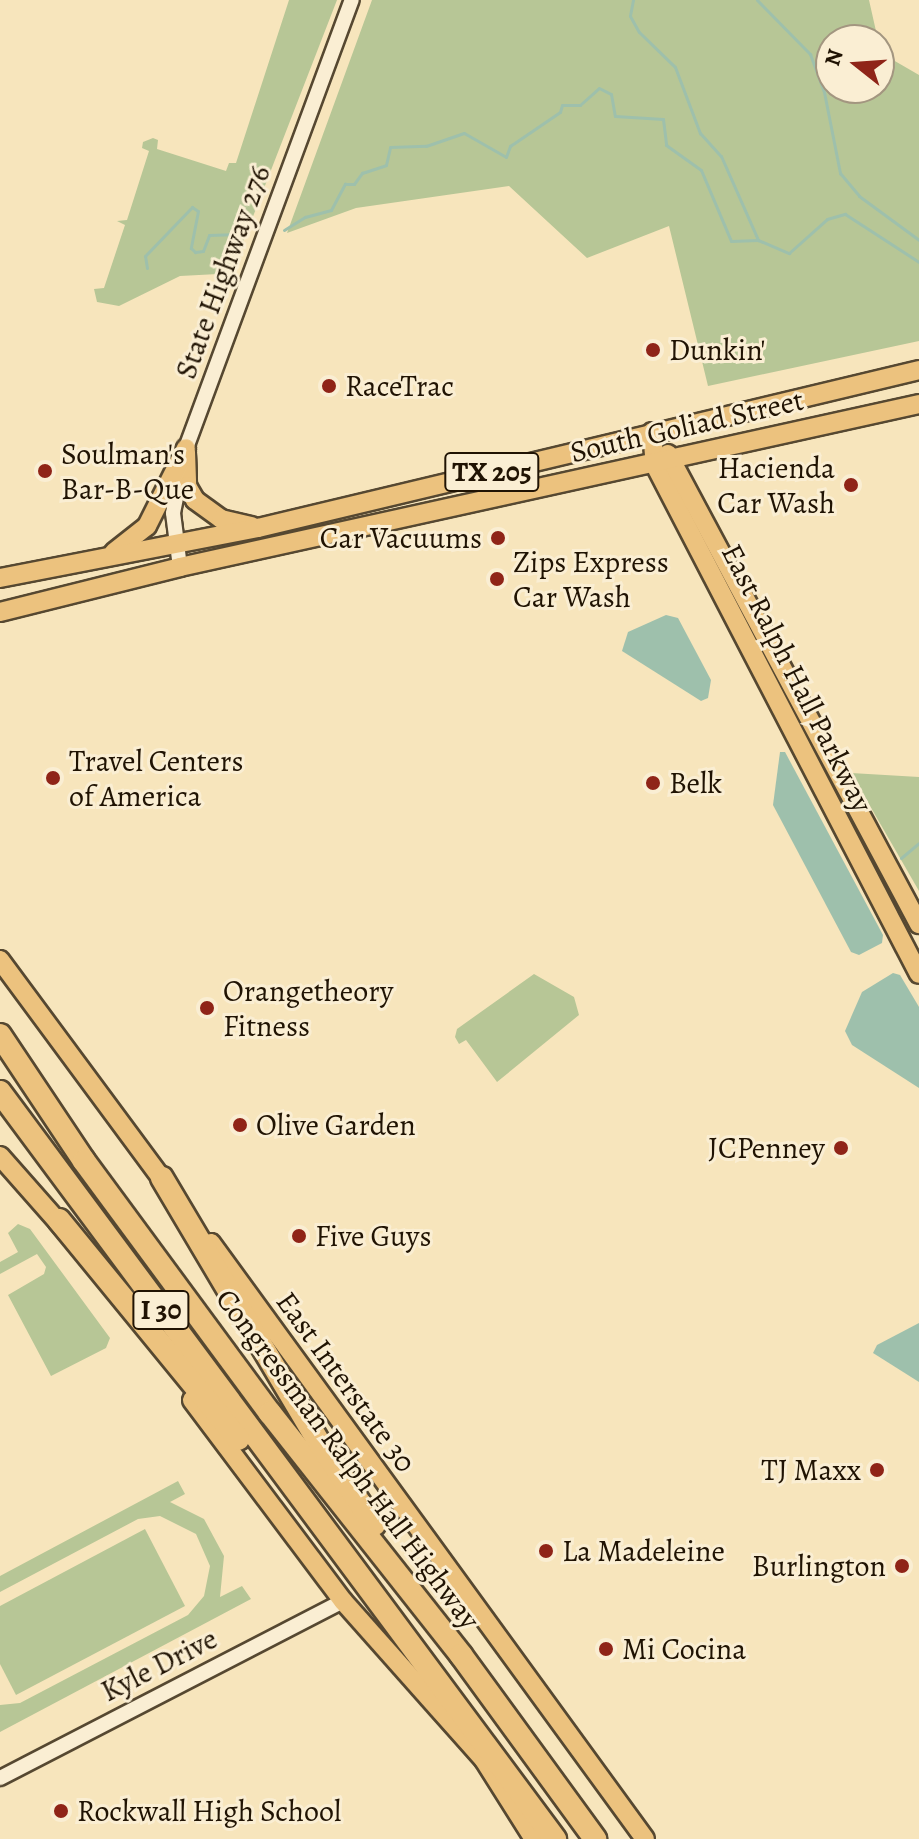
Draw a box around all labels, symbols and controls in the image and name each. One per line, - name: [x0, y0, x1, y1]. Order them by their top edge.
- north arrow: [815, 24, 895, 104]
- text: N: [817, 46, 851, 70]
- street label: State Highway 276: [168, 160, 278, 384]
- place label: Dunkin': [669, 332, 765, 368]
- marker: Dunkin': [644, 341, 662, 359]
- place label: RaceTrac: [345, 368, 454, 404]
- marker: RaceTrac: [320, 377, 338, 395]
- street label: South Goliad Street: [567, 382, 807, 470]
- place label: Soulman's Bar-B-Que: [61, 436, 194, 506]
- road number: TX 205: [444, 448, 540, 496]
- place label: Hacienda Car Wash: [717, 450, 835, 520]
- marker: Soulman's Bar-B-Que: [36, 462, 54, 480]
- marker: Hacienda Car Wash: [842, 476, 860, 494]
- place label: Car Vacuums: [320, 520, 482, 556]
- marker: Car Vacuums: [489, 529, 507, 547]
- street label: East Ralph Hall Parkway: [714, 538, 880, 818]
- place label: Zips Express Car Wash: [513, 544, 669, 614]
- marker: Zips Express Car Wash: [488, 570, 506, 588]
- place label: Travel Centers of America: [69, 743, 244, 814]
- place label: Belk: [669, 765, 722, 801]
- marker: Travel Centers of America: [44, 769, 62, 787]
- marker: Belk: [644, 774, 662, 792]
- place label: Orangetheory Fitness: [223, 973, 393, 1044]
- marker: Orangetheory Fitness: [198, 999, 216, 1017]
- place label: Olive Garden: [256, 1107, 416, 1143]
- marker: Olive Garden: [231, 1116, 249, 1134]
- place label: JCPenney: [708, 1130, 825, 1166]
- marker: JCPenney: [832, 1139, 850, 1157]
- place label: Five Guys: [315, 1218, 432, 1254]
- marker: Five Guys: [290, 1227, 308, 1245]
- street label: Congressman Ralph Hall Highway: [208, 1282, 488, 1636]
- street label: East Interstate 30: [268, 1285, 424, 1479]
- road number: I 30: [131, 1286, 191, 1334]
- place label: TJ Maxx: [761, 1452, 861, 1488]
- marker: TJ Maxx: [868, 1461, 886, 1479]
- place label: La Madeleine: [562, 1533, 725, 1569]
- marker: La Madeleine: [537, 1542, 555, 1560]
- place label: Burlington: [752, 1548, 886, 1584]
- marker: Burlington: [893, 1557, 911, 1575]
- street label: Kyle Drive: [95, 1621, 223, 1709]
- place label: Mi Cocina: [622, 1631, 746, 1667]
- marker: Mi Cocina: [597, 1640, 615, 1658]
- place label: Rockwall High School: [77, 1793, 341, 1829]
- marker: Rockwall High School: [52, 1802, 70, 1820]

